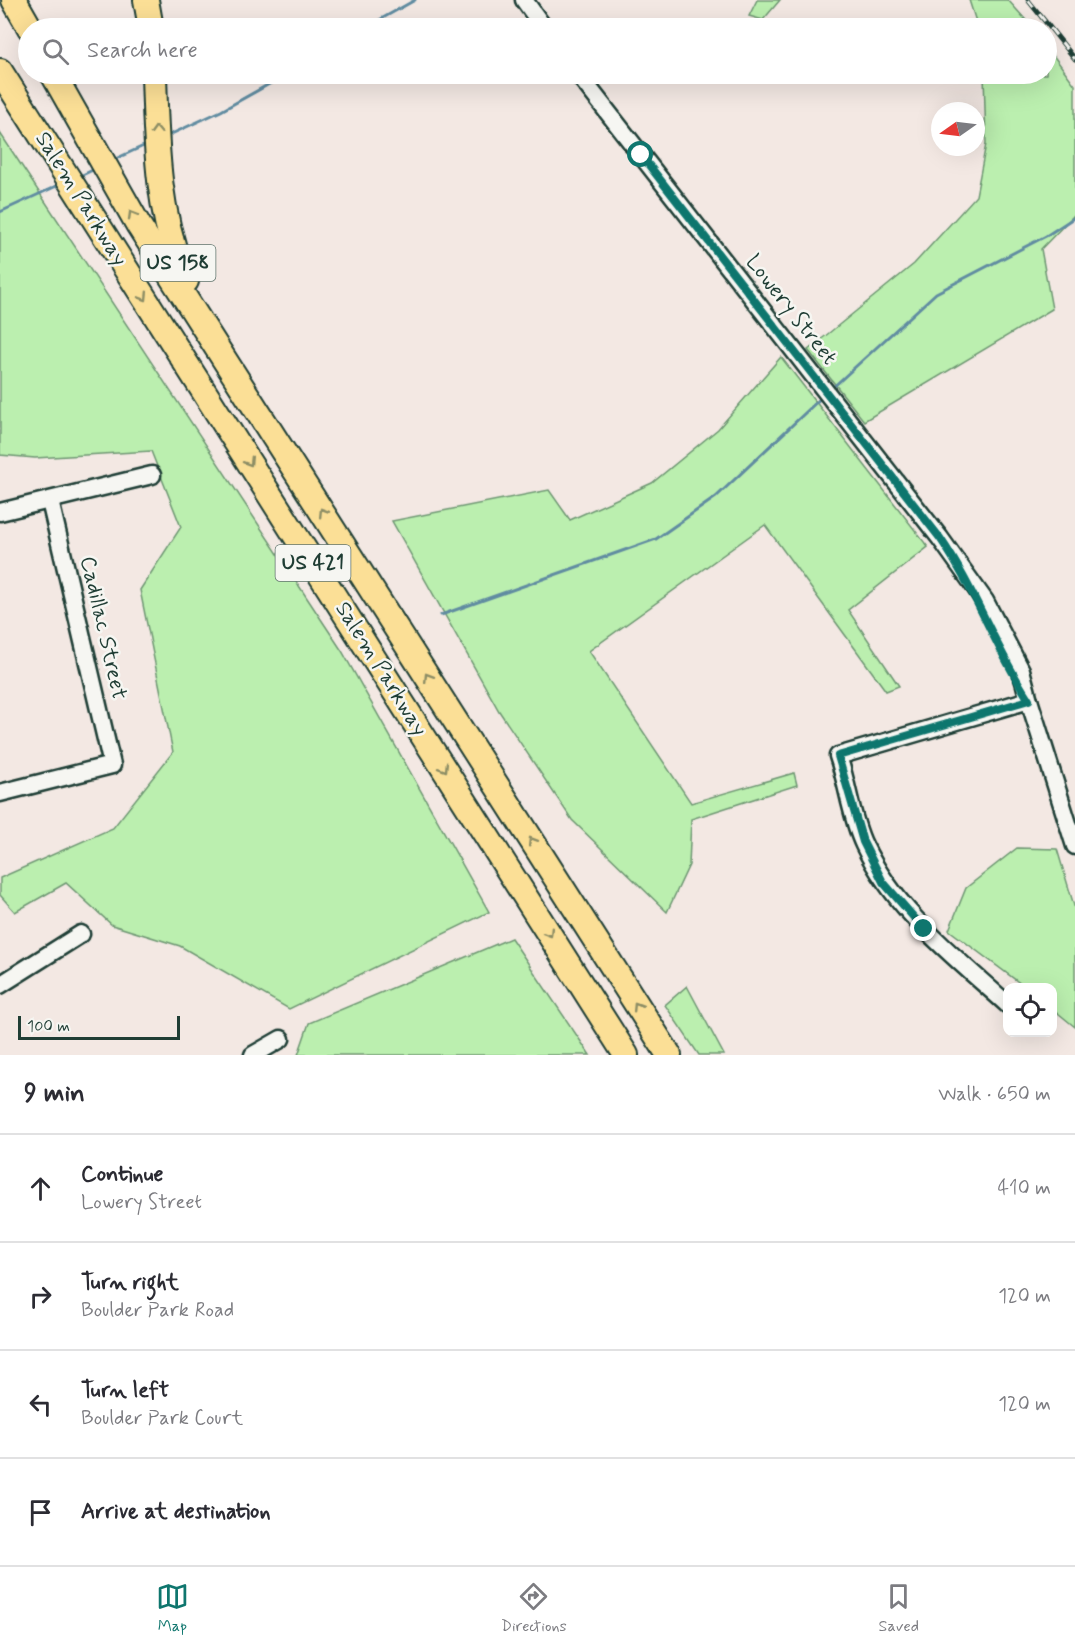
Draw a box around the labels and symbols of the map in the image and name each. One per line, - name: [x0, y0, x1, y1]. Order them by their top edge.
- north arrow: [931, 102, 985, 156]
- one-way arrow: [149, 126, 162, 135]
- street label: Salem Parkway: [28, 127, 134, 271]
- route start: [627, 141, 653, 167]
- one-way arrow: [128, 211, 140, 221]
- road number: US 158: [140, 245, 216, 281]
- street label: Lowery Street: [739, 249, 843, 371]
- one-way arrow: [137, 291, 148, 302]
- one-way arrow: [242, 455, 253, 466]
- one-way arrow: [319, 508, 330, 519]
- road number: US 421: [276, 545, 350, 581]
- street label: Cadillac Street: [73, 554, 133, 702]
- street label: Salem Parkway: [328, 597, 434, 741]
- one-way arrow: [423, 673, 435, 683]
- one-way arrow: [436, 762, 448, 772]
- one-way arrow: [528, 837, 540, 847]
- route end: [910, 915, 936, 941]
- one-way arrow: [541, 927, 553, 937]
- one-way arrow: [633, 1002, 644, 1013]
- scale bar: [18, 1013, 180, 1040]

